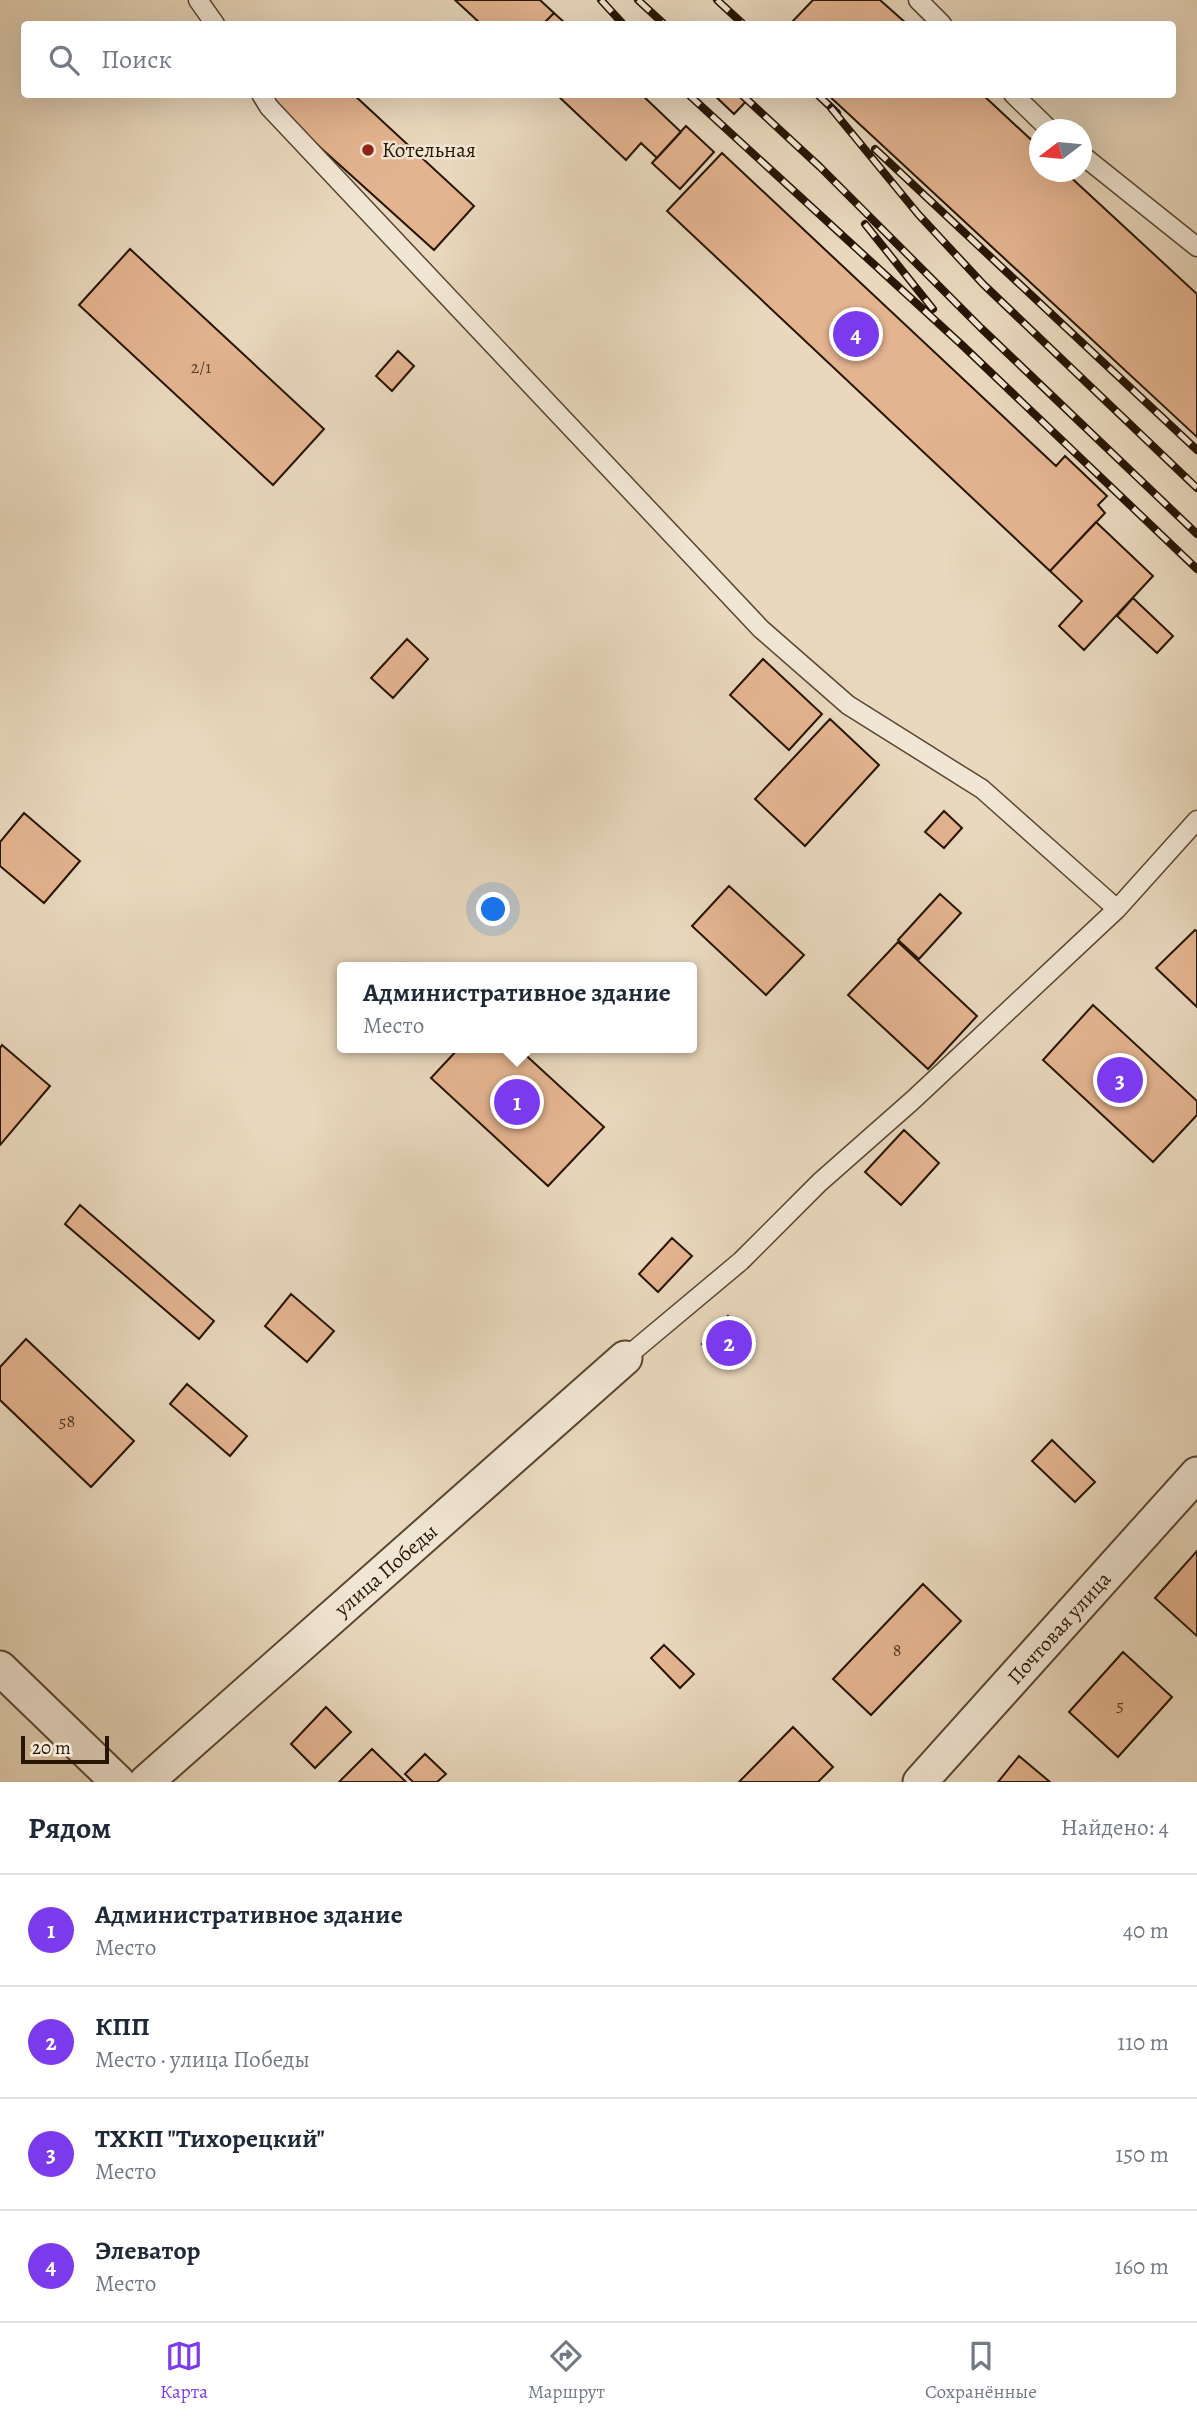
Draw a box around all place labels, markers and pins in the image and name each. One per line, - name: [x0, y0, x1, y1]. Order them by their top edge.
- place label: Котельная: [382, 136, 476, 164]
- marker: Котельная: [360, 142, 376, 158]
- pin: 4: [833, 308, 879, 360]
- pin: 3: [1097, 1054, 1143, 1106]
- pin: 1: [494, 1076, 540, 1128]
- pin: 2: [706, 1317, 752, 1369]

